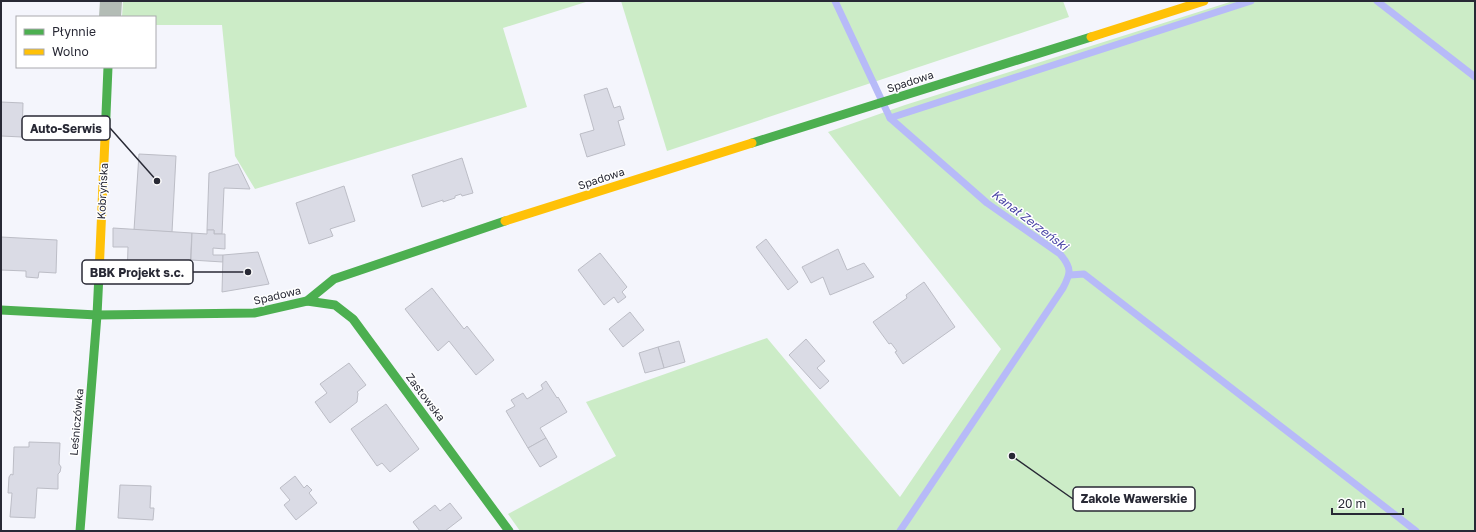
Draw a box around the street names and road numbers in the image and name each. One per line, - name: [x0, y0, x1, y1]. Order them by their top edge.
- street label: Spadowa: [885, 67, 935, 95]
- street label: Kobryńska: [94, 162, 110, 220]
- street label: Spadowa: [576, 164, 626, 192]
- street label: Spadowa: [252, 283, 302, 307]
- street label: Zastowska: [404, 370, 448, 424]
- street label: Leśniczówka: [67, 388, 85, 456]

